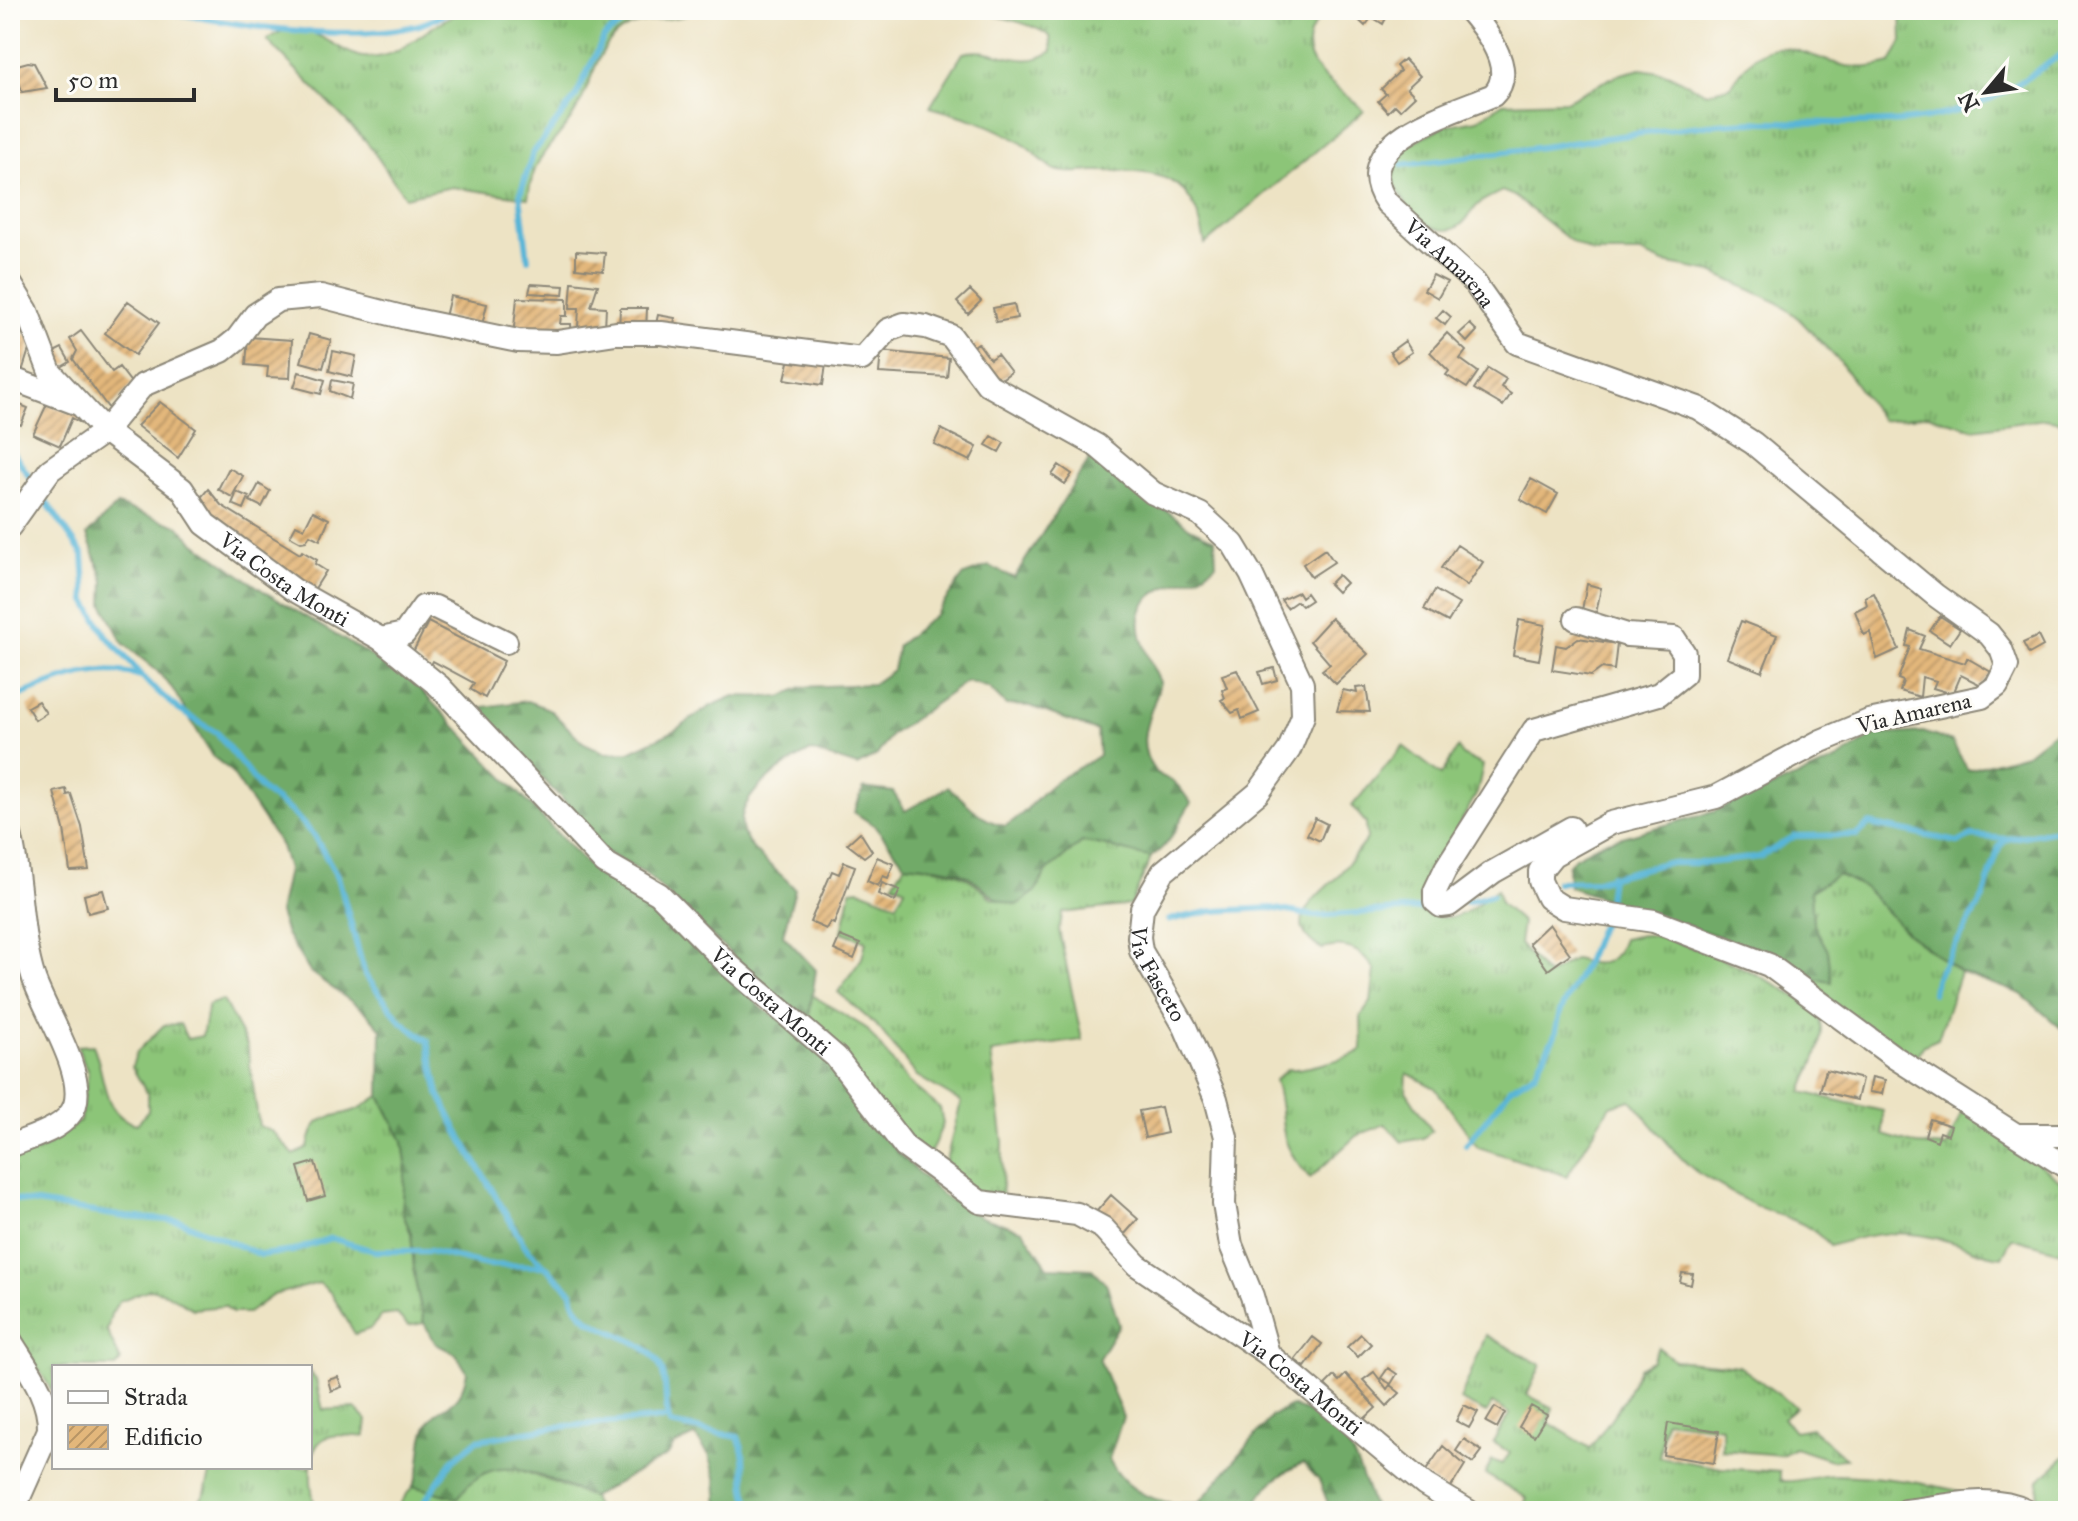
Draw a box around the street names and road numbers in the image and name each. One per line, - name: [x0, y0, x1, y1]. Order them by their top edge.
- street label: Via Amarena: [1399, 212, 1502, 313]
- street label: Via Costa Monti: [214, 525, 354, 632]
- street label: Via Amarena: [1853, 687, 1974, 739]
- street label: Via Fasceto: [1125, 924, 1192, 1026]
- street label: Via Costa Monti: [704, 940, 837, 1060]
- street label: Via Costa Monti: [1233, 1324, 1368, 1441]

